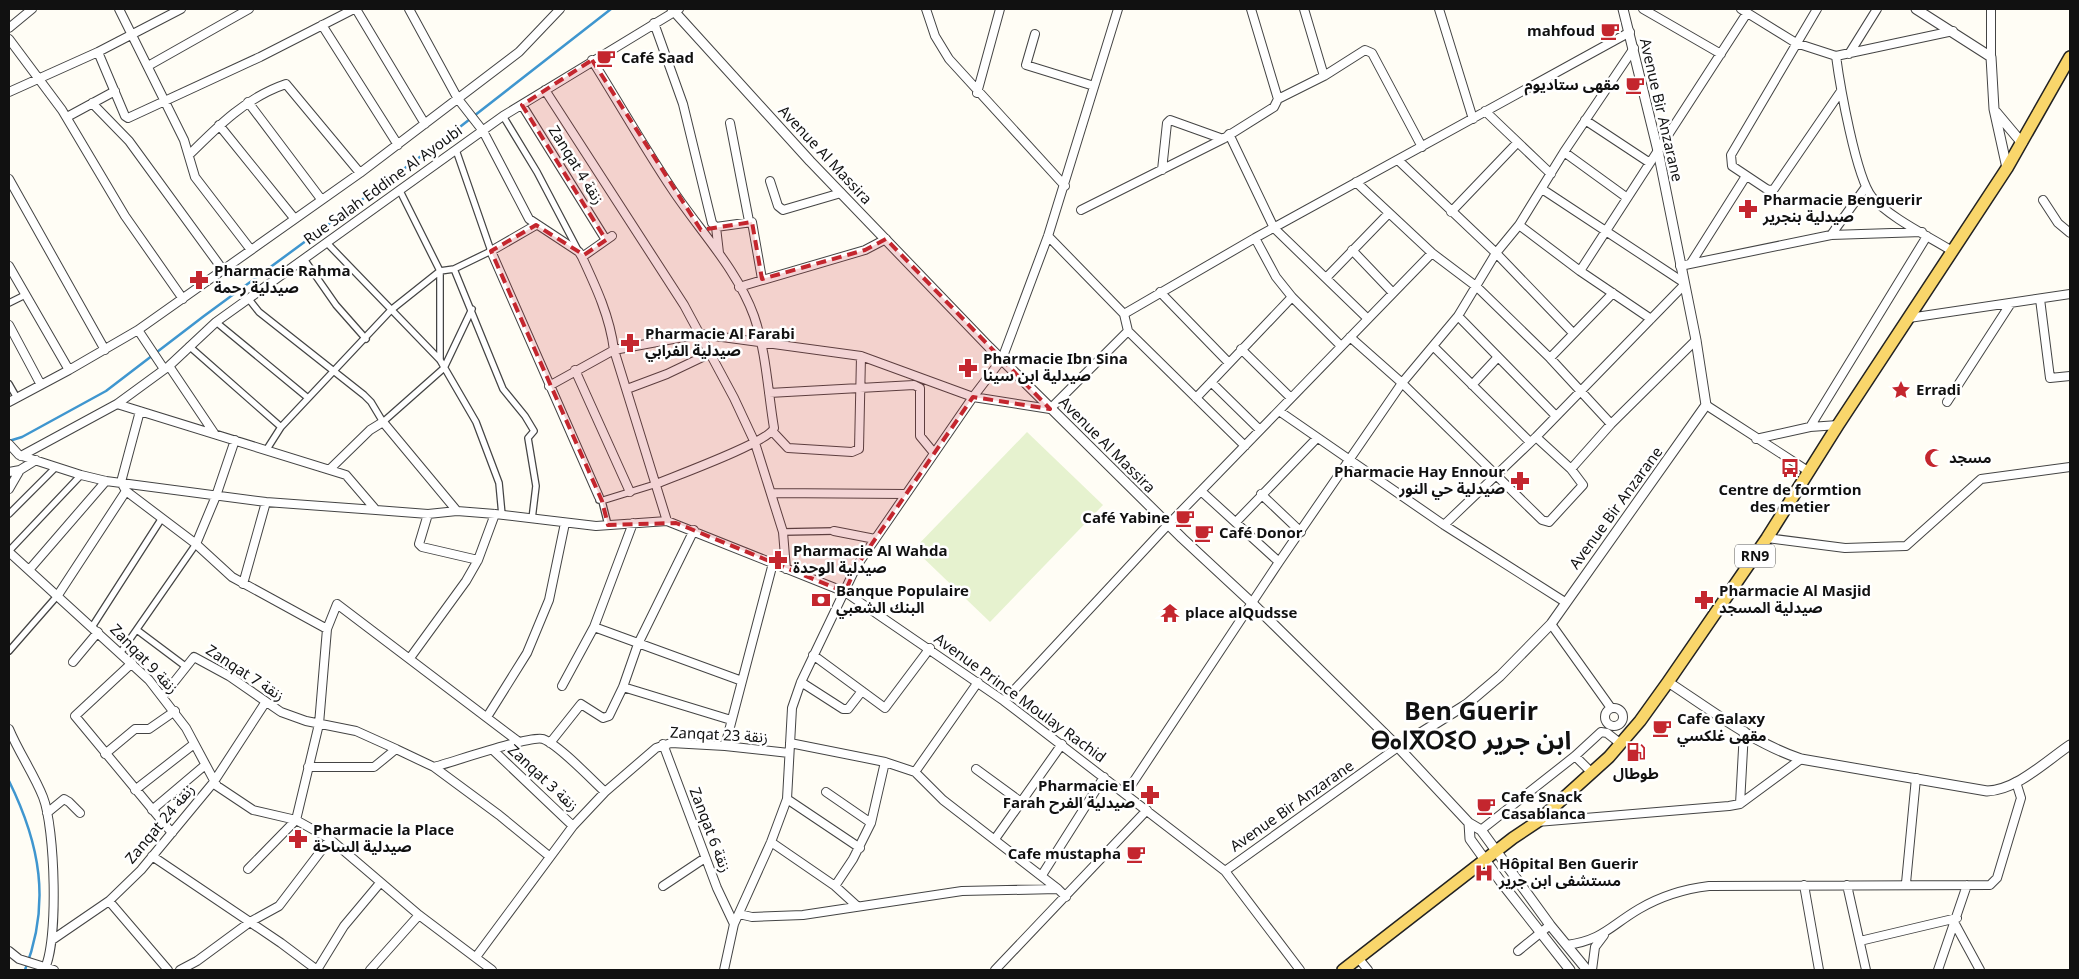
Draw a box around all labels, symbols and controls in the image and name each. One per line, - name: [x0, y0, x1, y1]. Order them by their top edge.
- place label: mahfoud: [1527, 15, 1595, 47]
- cafe icon: mahfoud: [1599, 20, 1621, 42]
- street label: Avenue Bir Anzarane: [1629, 35, 1693, 185]
- place label: Café Saad: [621, 42, 694, 74]
- cafe icon: Café Saad: [595, 47, 617, 69]
- place label: مقهى ستاديوم: [1524, 69, 1620, 101]
- cafe icon: مقهى ستاديوم: [1624, 74, 1646, 96]
- street label: Avenue Al Massira: [769, 97, 881, 213]
- street label: Rue Salah Eddine Al Ayoubi: [296, 116, 470, 254]
- street label: Zanqat 4 زنقة: [539, 119, 613, 211]
- place label: Pharmacie Benguerir صيدلية بنجرير: [1762, 184, 1922, 233]
- pharmacy icon: Pharmacie Benguerir صيدلية بنجرير: [1737, 198, 1759, 220]
- place label: Pharmacie Rahma صيدلية رحمة: [214, 255, 351, 304]
- pharmacy icon: Pharmacie Rahma صيدلية رحمة: [188, 269, 210, 291]
- place label: Pharmacie Al Farabi صيدلية الفرابي: [645, 318, 795, 367]
- pharmacy icon: Pharmacie Al Farabi صيدلية الفرابي: [619, 332, 641, 354]
- place label: Pharmacie Ibn Sina صيدلية ابن سينا: [983, 343, 1128, 392]
- pharmacy icon: Pharmacie Ibn Sina صيدلية ابن سينا: [957, 357, 979, 379]
- place label: Erradi: [1916, 374, 1961, 406]
- place icon: Erradi: [1890, 379, 1912, 401]
- street label: Avenue Al Massira: [1050, 388, 1164, 502]
- street label: Avenue Bir Anzarane: [1560, 439, 1672, 577]
- place label: مسجد: [1949, 442, 1991, 474]
- mosque icon: مسجد: [1923, 447, 1945, 469]
- place label: Pharmacie Hay Ennour صيدلية حي النور: [1334, 456, 1505, 505]
- bus stop icon: Centre de formtion des metier: [1779, 457, 1801, 479]
- pharmacy icon: Pharmacie Hay Ennour صيدلية حي النور: [1509, 470, 1531, 492]
- place label: Centre de formtion des metier: [1718, 474, 1862, 523]
- place label: Café Yabine: [1082, 502, 1170, 534]
- cafe icon: Café Yabine: [1174, 507, 1196, 529]
- place label: Café Donor: [1219, 517, 1303, 549]
- cafe icon: Café Donor: [1193, 522, 1215, 544]
- place label: Pharmacie Al Wahda صيدلية الوحدة: [793, 535, 948, 584]
- road number: RN9: [1735, 544, 1775, 568]
- pharmacy icon: Pharmacie Al Wahda صيدلية الوحدة: [767, 549, 789, 571]
- place label: Banque Populaire البنك الشعبي: [836, 575, 969, 624]
- place label: Pharmacie Al Masjid صيدلية المسجد: [1719, 575, 1871, 624]
- bank icon: Banque Populaire البنك الشعبي: [810, 589, 832, 611]
- pharmacy icon: Pharmacie Al Masjid صيدلية المسجد: [1693, 589, 1715, 611]
- place label: place alQudsse: [1185, 597, 1297, 629]
- temple icon: place alQudsse: [1159, 602, 1181, 624]
- street label: Zanqat 9 زنقة: [101, 616, 187, 702]
- street label: Avenue Prince Moulay Rachid: [927, 624, 1113, 772]
- street label: Zanqat 7 زنقة: [199, 635, 291, 711]
- district label: Ben Guerir ⴱⴰⵏⴳⵔⵉⵔ ابن جرير: [1371, 686, 1571, 767]
- place label: Cafe Galaxy مقهى غلكسي: [1677, 703, 1767, 752]
- street label: Zanqat 23 زنقة: [669, 716, 769, 754]
- cafe icon: Cafe Galaxy مقهى غلكسي: [1651, 717, 1673, 739]
- street label: Zanqat 3 زنقة: [499, 736, 587, 820]
- fuel station icon: طوطال: [1625, 741, 1647, 763]
- street label: Avenue Bir Anzarane: [1223, 751, 1361, 861]
- place label: طوطال: [1613, 758, 1659, 790]
- place label: Pharmacie El Farah صيدلية الفرح: [1003, 770, 1135, 819]
- street label: Zanqat 24 زنقة: [116, 776, 204, 872]
- place label: Cafe Snack Casablanca: [1501, 781, 1586, 830]
- street label: Zanqat 6 زنقة: [679, 782, 741, 878]
- pharmacy icon: Pharmacie El Farah صيدلية الفرح: [1139, 784, 1161, 806]
- cafe icon: Cafe Snack Casablanca: [1475, 795, 1497, 817]
- place label: Pharmacie la Place صيدلية الساحة: [313, 814, 454, 863]
- pharmacy icon: Pharmacie la Place صيدلية الساحة: [287, 828, 309, 850]
- place label: Cafe mustapha: [1008, 838, 1121, 870]
- cafe icon: Cafe mustapha: [1125, 843, 1147, 865]
- place label: Hôpital Ben Guerir مستشفى ابن جرير: [1498, 848, 1639, 897]
- hospital icon: Hôpital Ben Guerir مستشفى ابن جرير: [1473, 862, 1495, 884]

